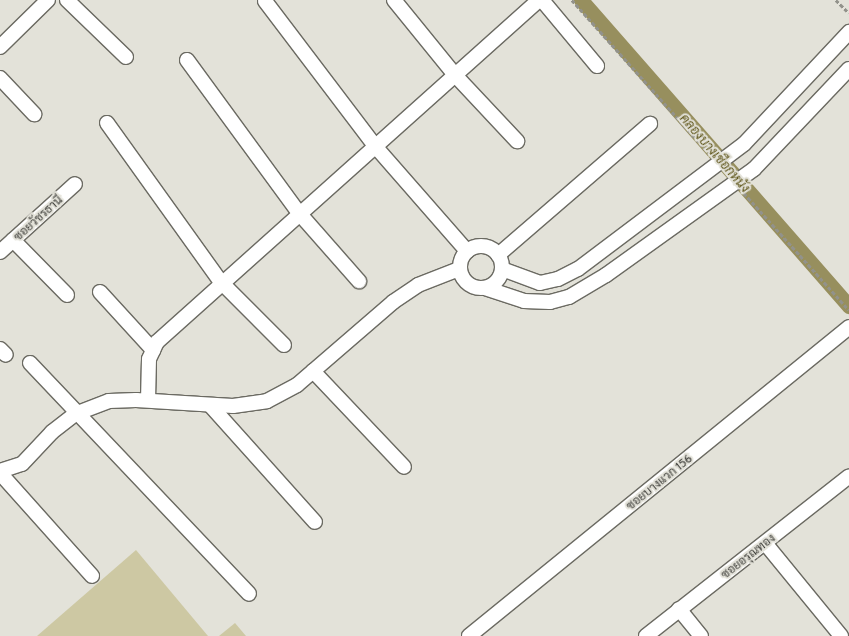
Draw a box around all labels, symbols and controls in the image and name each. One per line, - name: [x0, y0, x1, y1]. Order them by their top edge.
- water label: คลองบางเชือกหนัง: [677, 111, 753, 195]
- street label: ซอยวัชรธานี: [11, 192, 65, 244]
- street label: ซอยบางแวก 156: [623, 451, 695, 513]
- street label: ซอยอรุณทอง: [718, 530, 778, 582]

